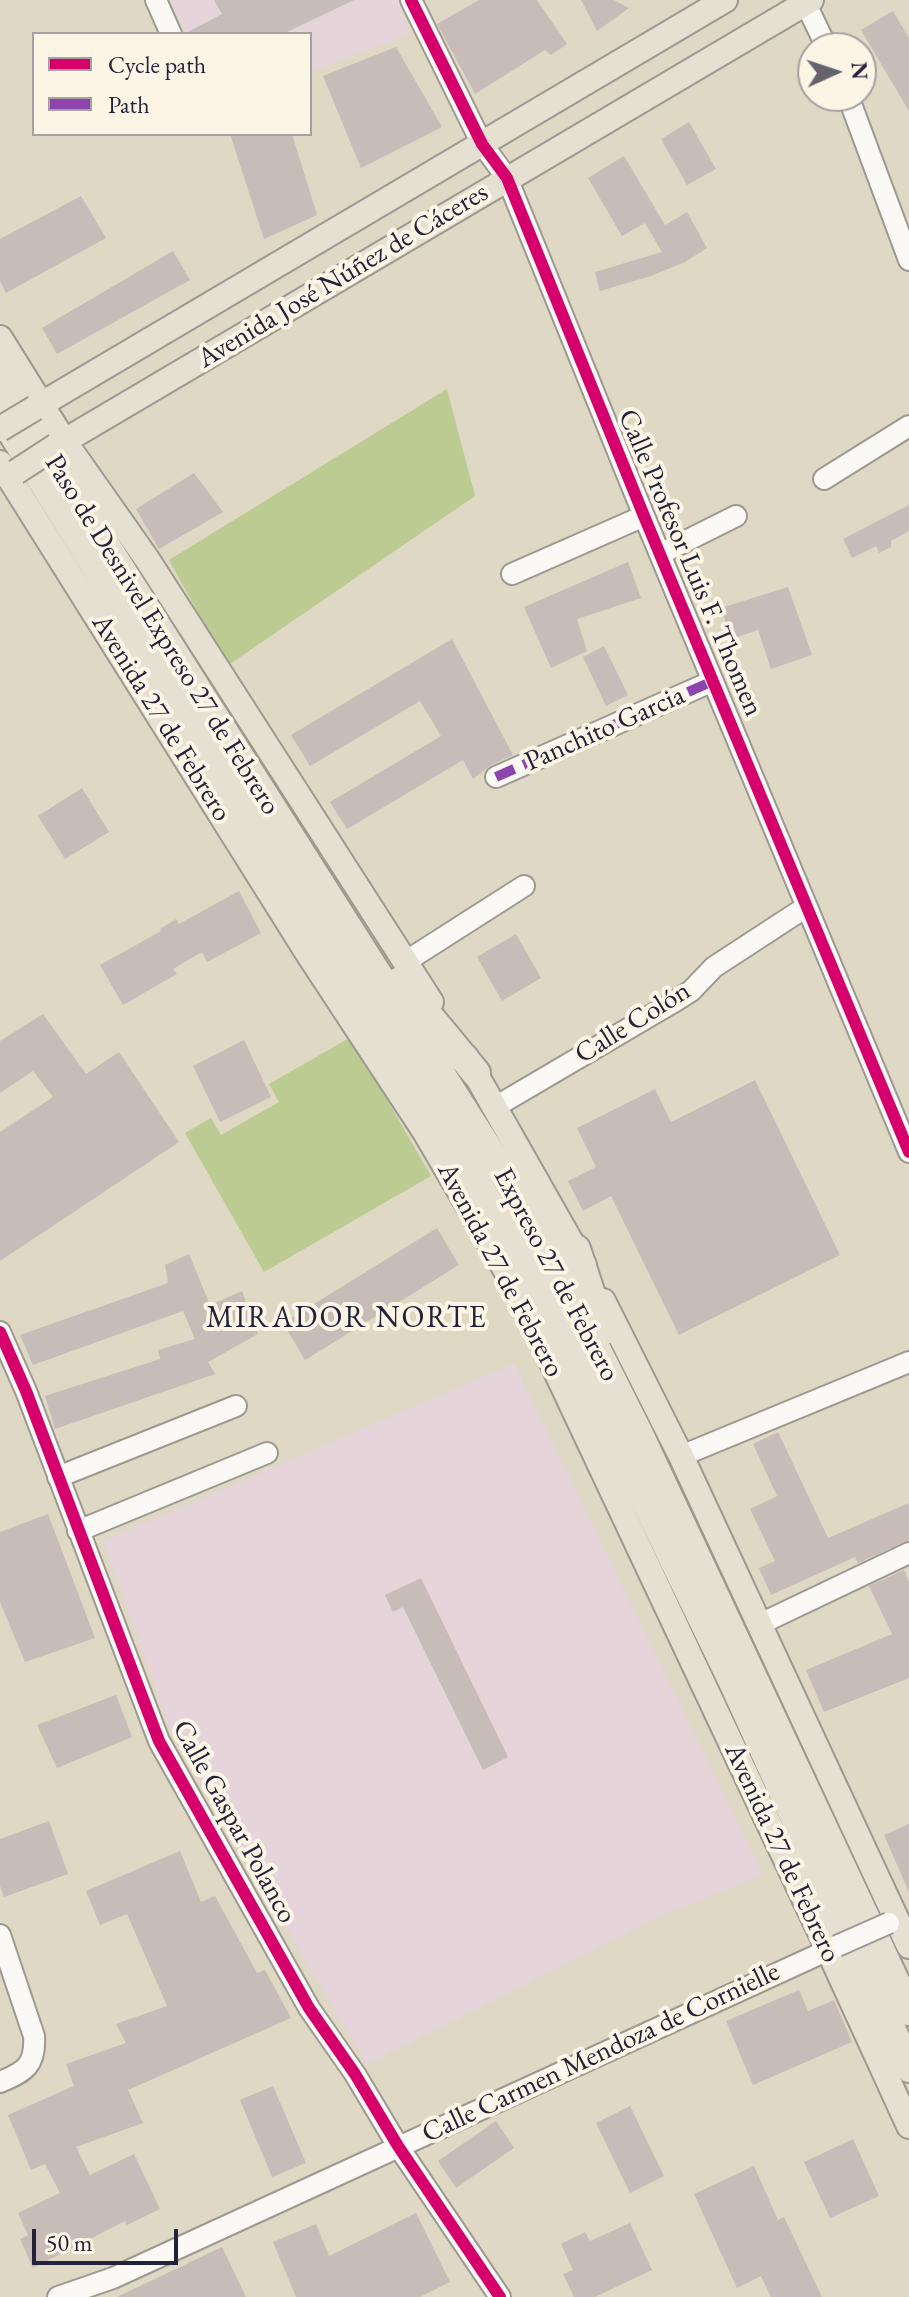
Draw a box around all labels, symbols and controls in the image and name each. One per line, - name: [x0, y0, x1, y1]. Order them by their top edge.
- legend: [32, 32, 312, 136]
- north arrow: [797, 32, 877, 112]
- text: Cycle path: [108, 49, 206, 80]
- text: N: [845, 61, 874, 80]
- text: Path: [108, 89, 150, 120]
- street label: Avenida José Núñez de Cáceres: [192, 176, 494, 376]
- street label: Calle Profesor Luis F. Thomen: [610, 404, 770, 722]
- street label: Paso de Desnivel Expreso 27 de Febrero: [37, 449, 287, 821]
- street label: Avenida 27 de Febrero: [84, 608, 238, 828]
- street label: Panchito Garcia: [520, 679, 690, 779]
- street label: Calle Colón: [569, 974, 697, 1072]
- street label: Avenida 27 de Febrero: [429, 1157, 571, 1383]
- street label: Expreso 27 de Febrero: [486, 1163, 626, 1387]
- district label: MIRADOR NORTE: [206, 1301, 488, 1337]
- street label: Calle Gaspar Polanco: [164, 1715, 304, 1929]
- street label: Avenida 27 de Febrero: [716, 1738, 848, 1968]
- street label: Calle Carmen Mendoza de Cornielle: [417, 1955, 785, 2151]
- scale bar: [36, 2213, 182, 2263]
- text: 50 m: [46, 2227, 93, 2258]

